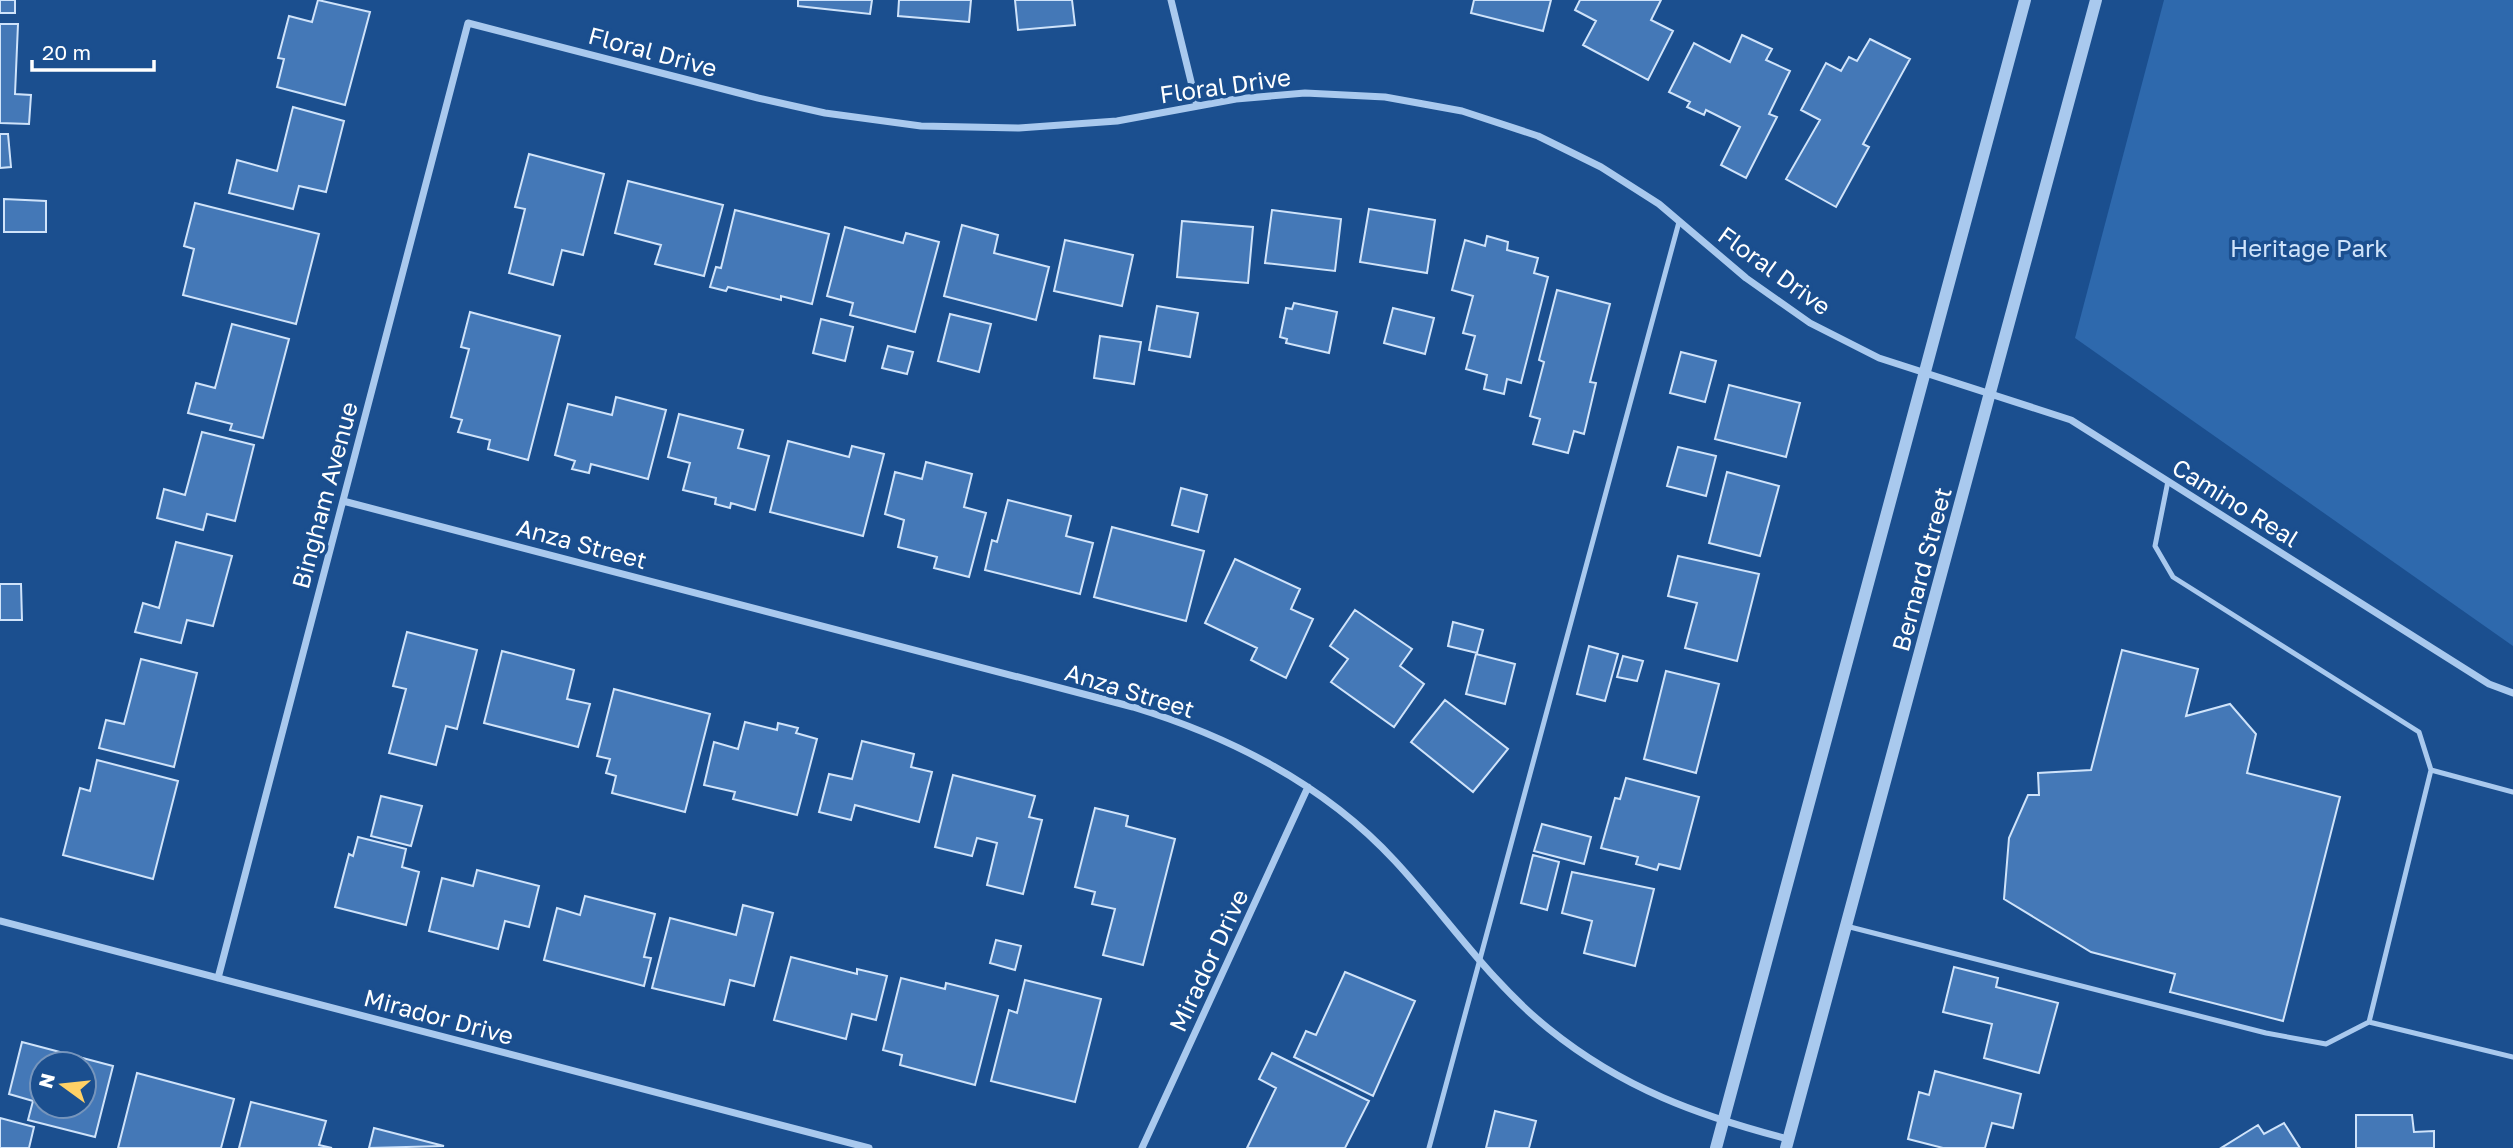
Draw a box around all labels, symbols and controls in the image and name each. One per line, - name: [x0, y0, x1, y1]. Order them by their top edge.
- street label: Floral Drive: [586, 20, 720, 82]
- scale bar: [32, 28, 154, 72]
- text: 20 m: [42, 39, 91, 65]
- street label: Floral Drive: [1158, 61, 1292, 109]
- street label: Floral Drive: [1713, 219, 1837, 321]
- park label: Heritage Park: [2230, 233, 2388, 262]
- street label: Bingham Avenue: [285, 398, 363, 592]
- street label: Camino Real: [2167, 452, 2305, 552]
- street label: Bernard Street: [1885, 484, 1957, 654]
- street label: Anza Street: [514, 512, 650, 574]
- street label: Anza Street: [1062, 657, 1198, 723]
- street label: Mirador Drive: [1162, 884, 1254, 1036]
- street label: Mirador Drive: [361, 982, 517, 1050]
- north arrow: [28, 1050, 98, 1120]
- text: N: [33, 1071, 59, 1090]

